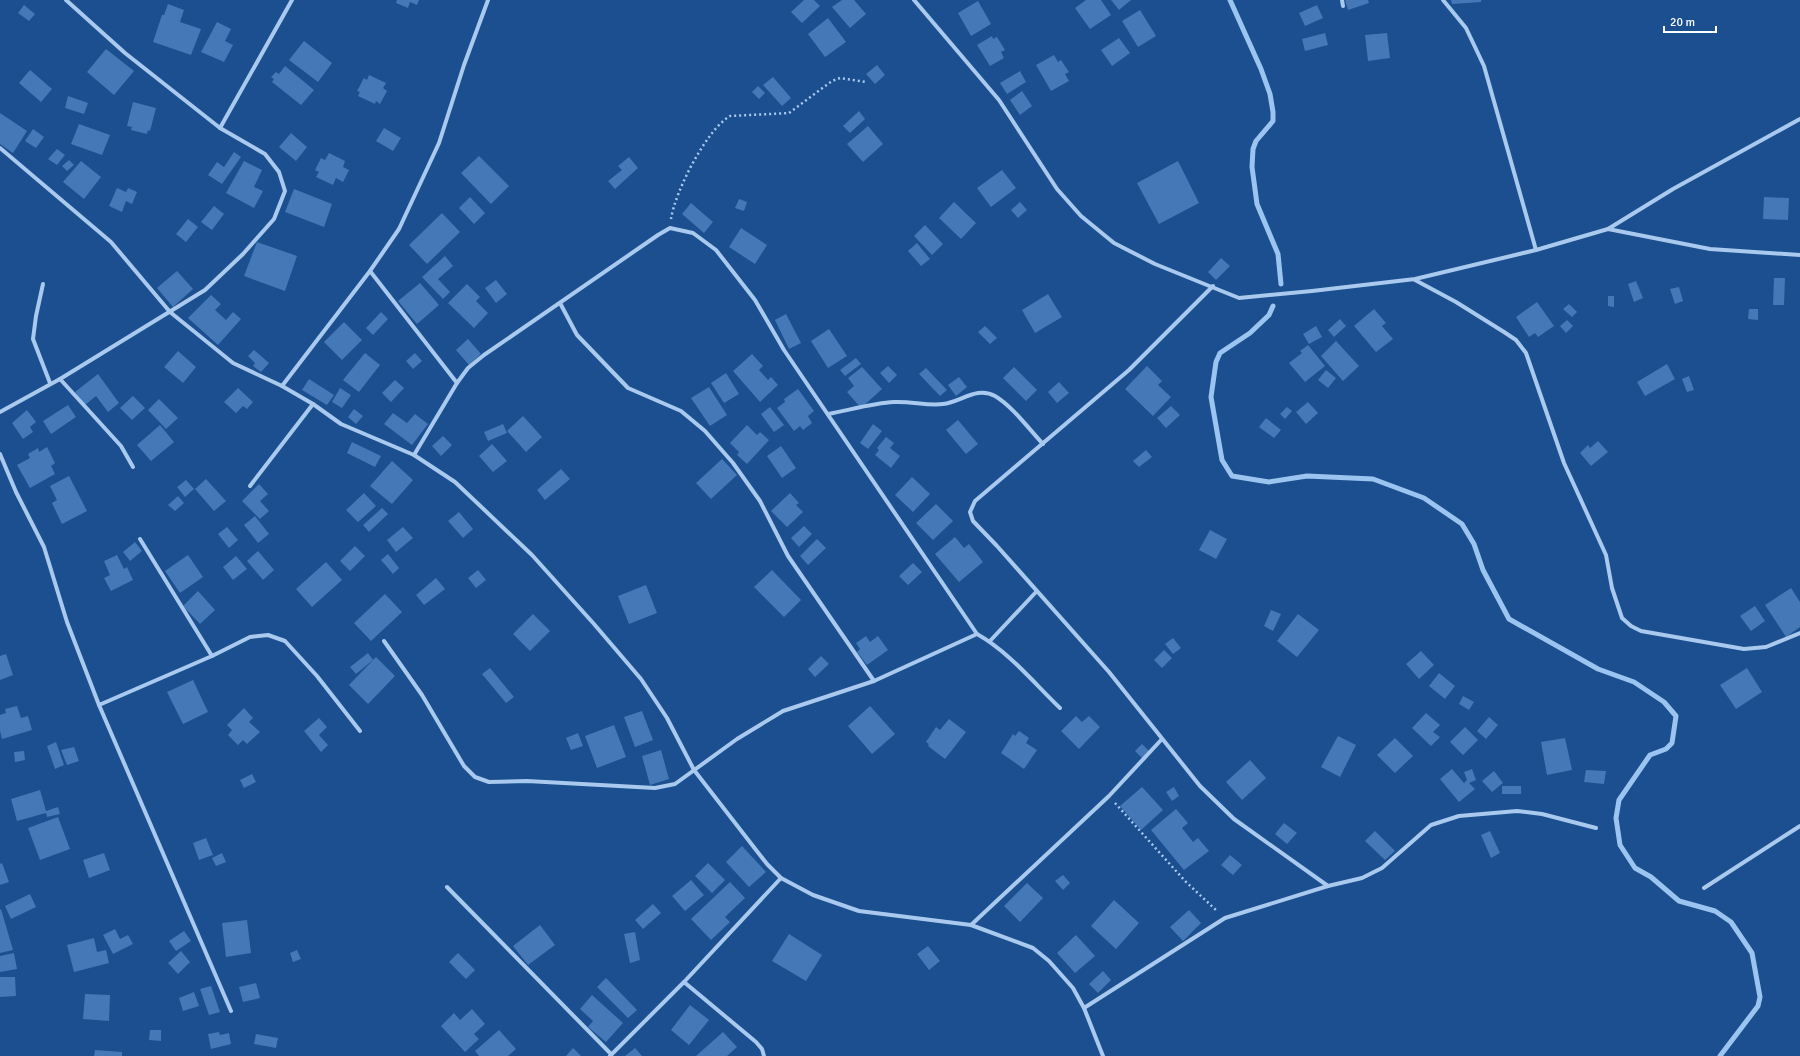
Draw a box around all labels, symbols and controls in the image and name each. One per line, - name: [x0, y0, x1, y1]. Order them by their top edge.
- scale bar: [1664, 8, 1716, 34]
- text: 20 m: [1670, 15, 1695, 30]

